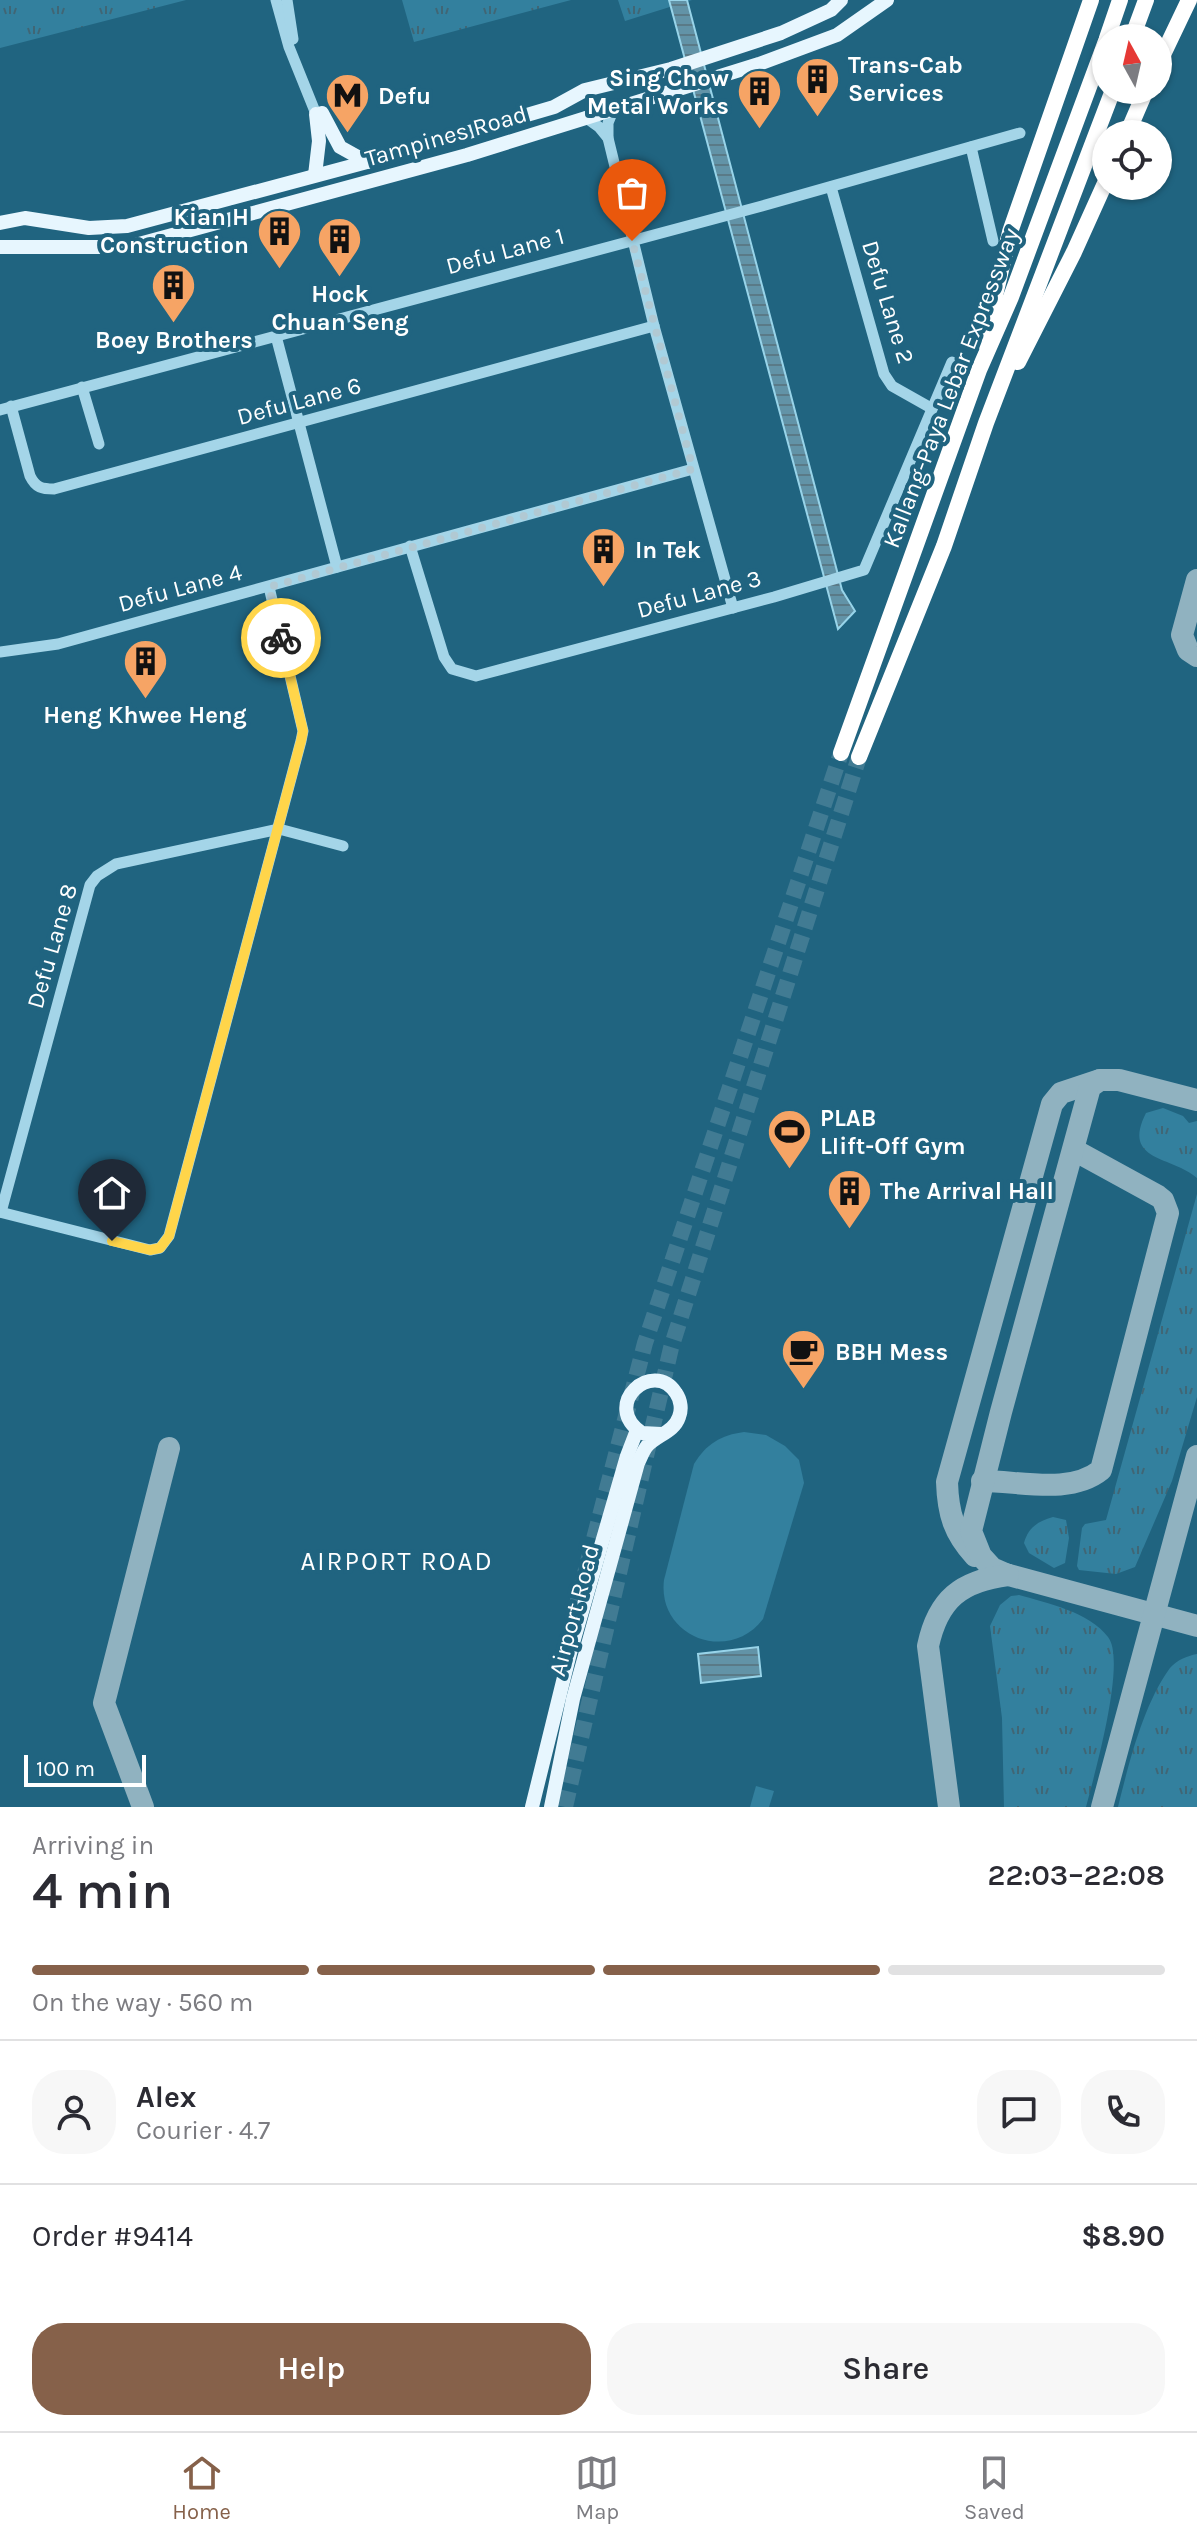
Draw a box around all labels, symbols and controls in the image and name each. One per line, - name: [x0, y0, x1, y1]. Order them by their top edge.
- north arrow: [1092, 24, 1172, 104]
- map controls: [1092, 24, 1172, 200]
- place label: Trans-Cab Services: [848, 51, 963, 107]
- building icon: Trans-Cab Services: [793, 55, 841, 118]
- place label: Sing Chow Metal Works: [587, 64, 729, 120]
- building icon: Sing Chow Metal Works: [736, 68, 784, 131]
- metro station icon: Defu: [323, 72, 371, 135]
- place label: Defu: [378, 82, 431, 110]
- street label: Tampines Road: [362, 100, 530, 172]
- button: locate: [1092, 120, 1172, 200]
- pin: [598, 159, 666, 241]
- icon: bag: [610, 171, 654, 215]
- place label: Kian H Construction: [100, 203, 249, 259]
- building icon: Kian H Construction: [256, 207, 304, 270]
- building icon: Hock Chuan Seng: [316, 216, 364, 279]
- street label: Defu Lane 1: [443, 222, 567, 280]
- street label: Kallang-Paya Lebar Expressway: [877, 224, 1025, 552]
- street label: Defu Lane 2: [856, 237, 920, 367]
- building icon: Boey Brothers: [150, 262, 198, 325]
- place label: Hock Chuan Seng: [271, 280, 409, 336]
- place label: Boey Brothers: [95, 326, 253, 354]
- street label: Defu Lane 6: [234, 371, 364, 431]
- building icon: In Tek: [580, 526, 628, 589]
- place label: In Tek: [635, 536, 701, 564]
- street label: Defu Lane 4: [115, 558, 245, 618]
- street label: Defu Lane 3: [634, 564, 764, 624]
- courier: [241, 598, 321, 678]
- icon: bike: [259, 616, 303, 660]
- building icon: Heng Khwee Heng: [121, 637, 169, 700]
- place label: Heng Khwee Heng: [43, 701, 247, 729]
- street label: Defu Lane 8: [21, 880, 83, 1012]
- place label: PLAB LIift-Off Gym: [820, 1104, 966, 1160]
- sports icon: PLAB LIift-Off Gym: [765, 1108, 813, 1171]
- pin: [78, 1159, 146, 1241]
- building icon: The Arrival Hall: [825, 1167, 873, 1230]
- icon: home: [90, 1171, 134, 1215]
- place label: The Arrival Hall: [880, 1177, 1054, 1205]
- cafe icon: BBH Mess: [780, 1328, 828, 1391]
- place label: BBH Mess: [835, 1338, 948, 1366]
- street label: Airport Road: [543, 1541, 605, 1679]
- district label: AIRPORT ROAD: [300, 1546, 494, 1577]
- scale bar: [24, 1751, 146, 1787]
- text: 100 m: [36, 1756, 95, 1782]
- text: Arriving in: [32, 1830, 154, 1861]
- text: 22:03–22:08: [988, 1857, 1165, 1893]
- text: 4 min: [32, 1860, 173, 1921]
- text: On the way · 560 m: [32, 1987, 253, 2018]
- button: person: [32, 2070, 116, 2154]
- button: chat: [977, 2070, 1061, 2154]
- button: phone: [1081, 2070, 1165, 2154]
- text: Alex: [136, 2079, 196, 2115]
- text: Courier · 4.7: [136, 2115, 270, 2146]
- text: Order #9414: [32, 2218, 193, 2254]
- text: $8.90: [1081, 2218, 1165, 2254]
- button: Help: [32, 2323, 591, 2415]
- button: Share: [607, 2323, 1165, 2415]
- tab: Home: [172, 2451, 231, 2525]
- tab: Map: [575, 2451, 619, 2525]
- tab: Saved: [964, 2451, 1025, 2525]

